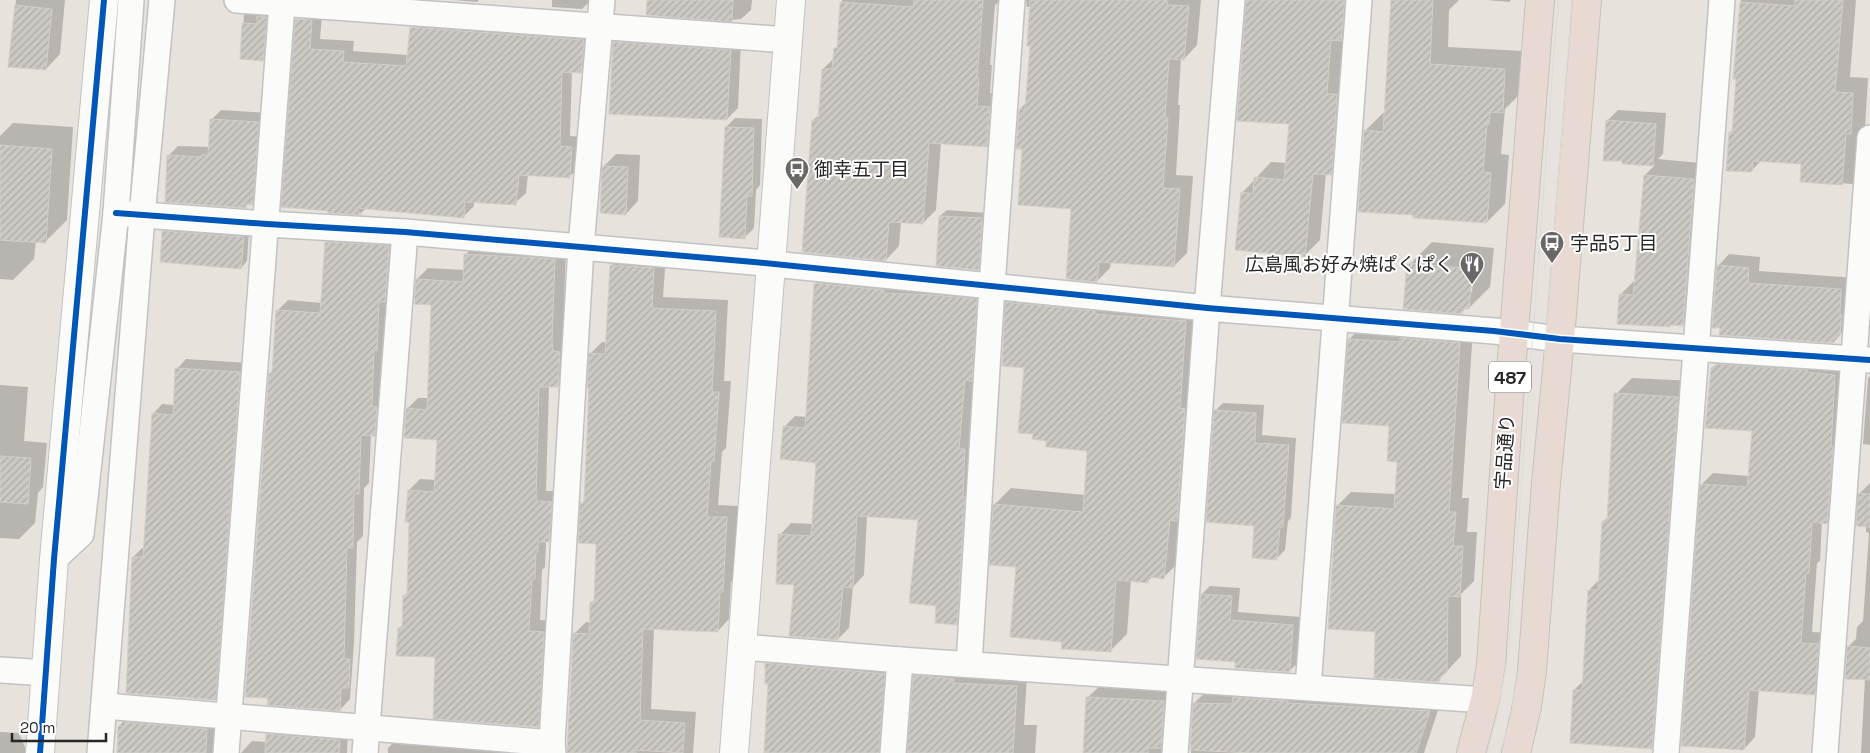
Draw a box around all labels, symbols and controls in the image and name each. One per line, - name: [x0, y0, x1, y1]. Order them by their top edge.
- bus stop icon: 御幸五丁目: [784, 156, 810, 190]
- place label: 御幸五丁目: [814, 157, 909, 182]
- bus stop icon: 宇品5丁目: [1539, 230, 1565, 264]
- place label: 宇品5丁目: [1570, 231, 1657, 256]
- restaurant icon: 広島風お好み焼ぱくぱく: [1459, 251, 1485, 285]
- place label: 広島風お好み焼ぱくぱく: [1245, 252, 1454, 277]
- road number: 487: [1489, 362, 1531, 392]
- street label: 宇品通り: [1490, 413, 1520, 491]
- scale bar: [12, 710, 106, 742]
- text: 20 m: [20, 718, 55, 737]

